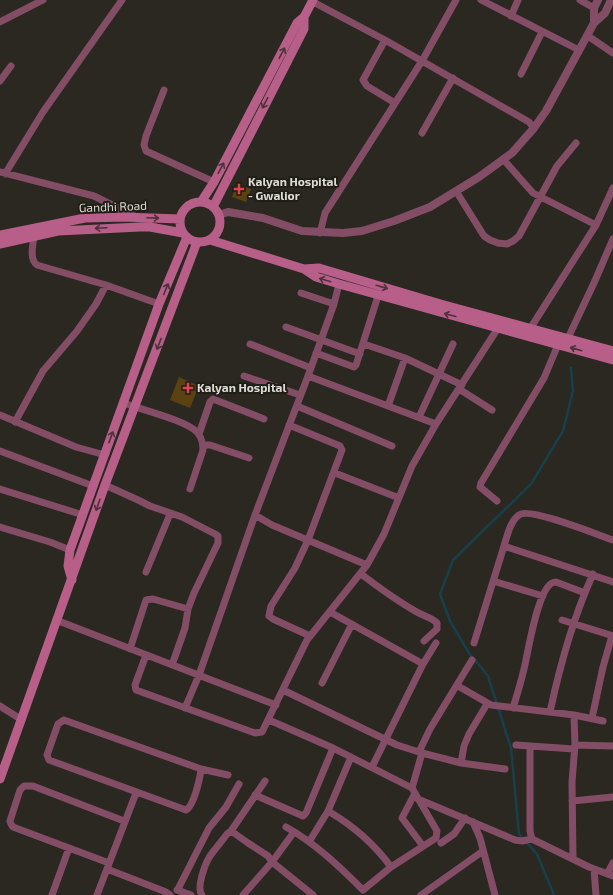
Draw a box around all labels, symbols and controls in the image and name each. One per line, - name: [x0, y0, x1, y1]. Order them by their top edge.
- one-way arrow: [278, 47, 286, 59]
- one-way arrow: [261, 97, 269, 109]
- one-way arrow: [218, 162, 225, 174]
- place label: Kalyan Hospital - Gwalior: [248, 174, 337, 202]
- marker: Kalyan Hospital - Gwalior: [233, 183, 245, 195]
- street label: Gandhi Road: [79, 198, 147, 214]
- one-way arrow: [146, 214, 159, 222]
- one-way arrow: [95, 225, 108, 232]
- one-way arrow: [319, 275, 331, 283]
- one-way arrow: [162, 283, 170, 295]
- one-way arrow: [375, 284, 388, 291]
- one-way arrow: [444, 311, 457, 318]
- one-way arrow: [154, 337, 162, 349]
- one-way arrow: [569, 345, 582, 352]
- place label: Kalyan Hospital: [197, 380, 286, 395]
- marker: Kalyan Hospital: [182, 382, 194, 394]
- one-way arrow: [108, 431, 116, 443]
- one-way arrow: [94, 498, 102, 510]

